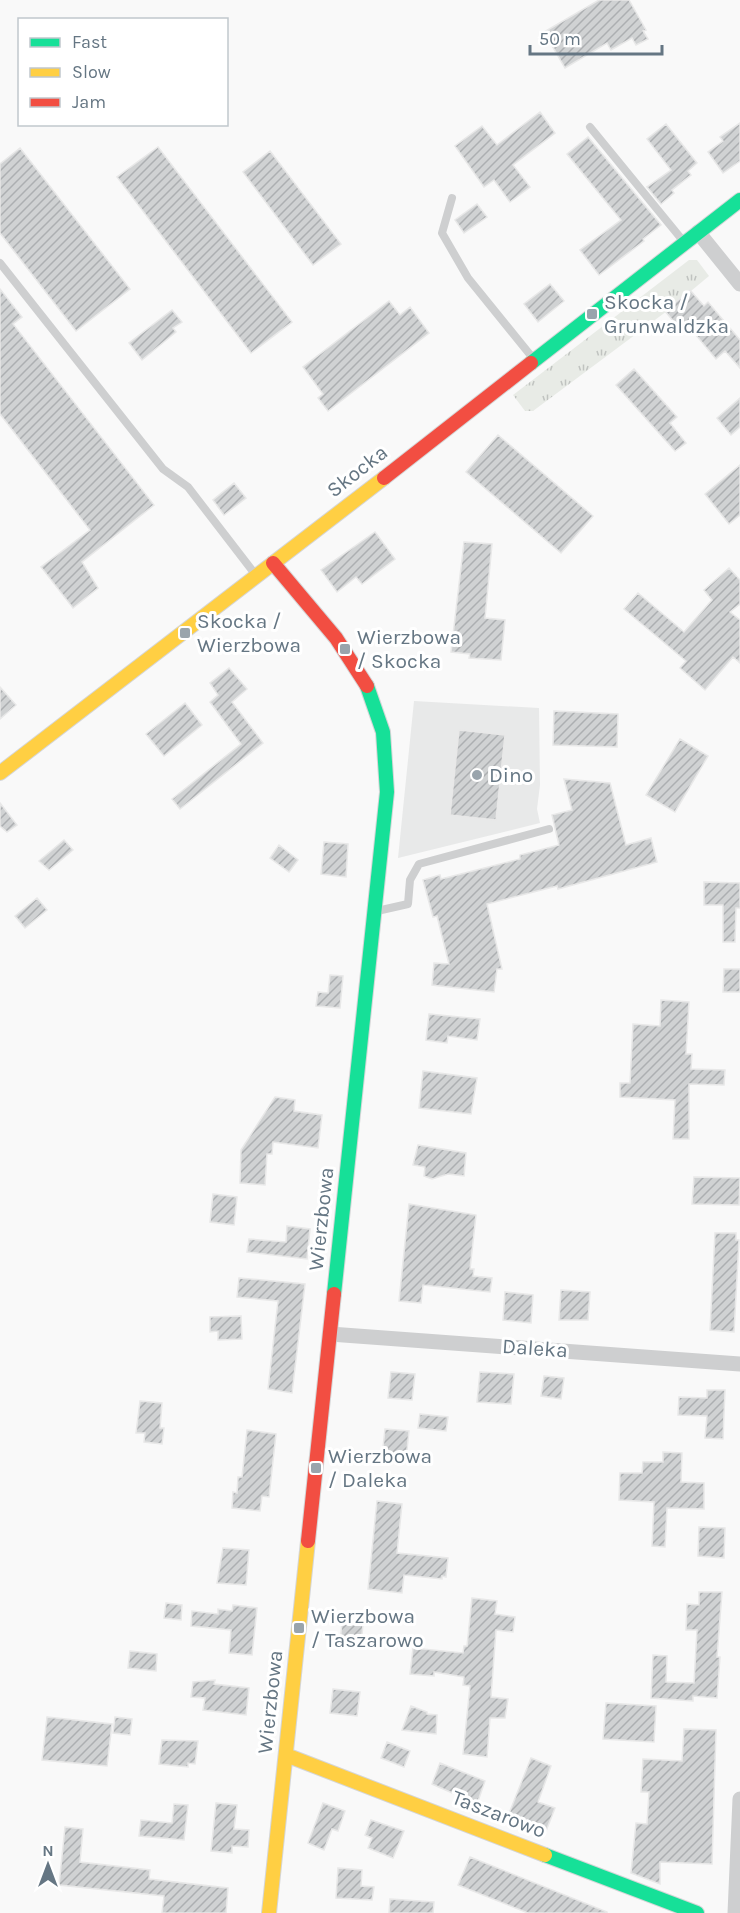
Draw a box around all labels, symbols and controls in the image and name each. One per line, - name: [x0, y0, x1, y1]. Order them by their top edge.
- legend: [18, 18, 228, 126]
- scale bar: [530, 18, 662, 56]
- text: 50 m: [539, 28, 581, 50]
- text: Fast: [72, 31, 107, 53]
- text: Slow: [72, 61, 111, 83]
- text: Jam: [72, 91, 106, 113]
- place label: Skocka / Grunwaldzka: [604, 290, 729, 338]
- marker: Skocka / Grunwaldzka: [585, 307, 599, 321]
- street label: Skocka: [322, 440, 392, 502]
- place label: Skocka / Wierzbowa: [197, 609, 301, 657]
- place label: Wierzbowa / Skocka: [357, 625, 461, 673]
- marker: Skocka / Wierzbowa: [178, 626, 192, 640]
- marker: Wierzbowa / Skocka: [338, 642, 352, 656]
- place label: Dino: [489, 763, 533, 787]
- marker: Dino: [470, 768, 484, 782]
- street label: Wierzbowa: [304, 1166, 338, 1272]
- street label: Daleka: [502, 1334, 568, 1362]
- place label: Wierzbowa / Daleka: [328, 1444, 432, 1492]
- marker: Wierzbowa / Daleka: [309, 1461, 323, 1475]
- place label: Wierzbowa / Taszarowo: [311, 1604, 424, 1652]
- marker: Wierzbowa / Taszarowo: [292, 1621, 306, 1635]
- street label: Wierzbowa: [253, 1649, 287, 1755]
- street label: Taszarowo: [449, 1785, 549, 1843]
- north arrow: [18, 1835, 78, 1895]
- text: N: [42, 1841, 54, 1860]

